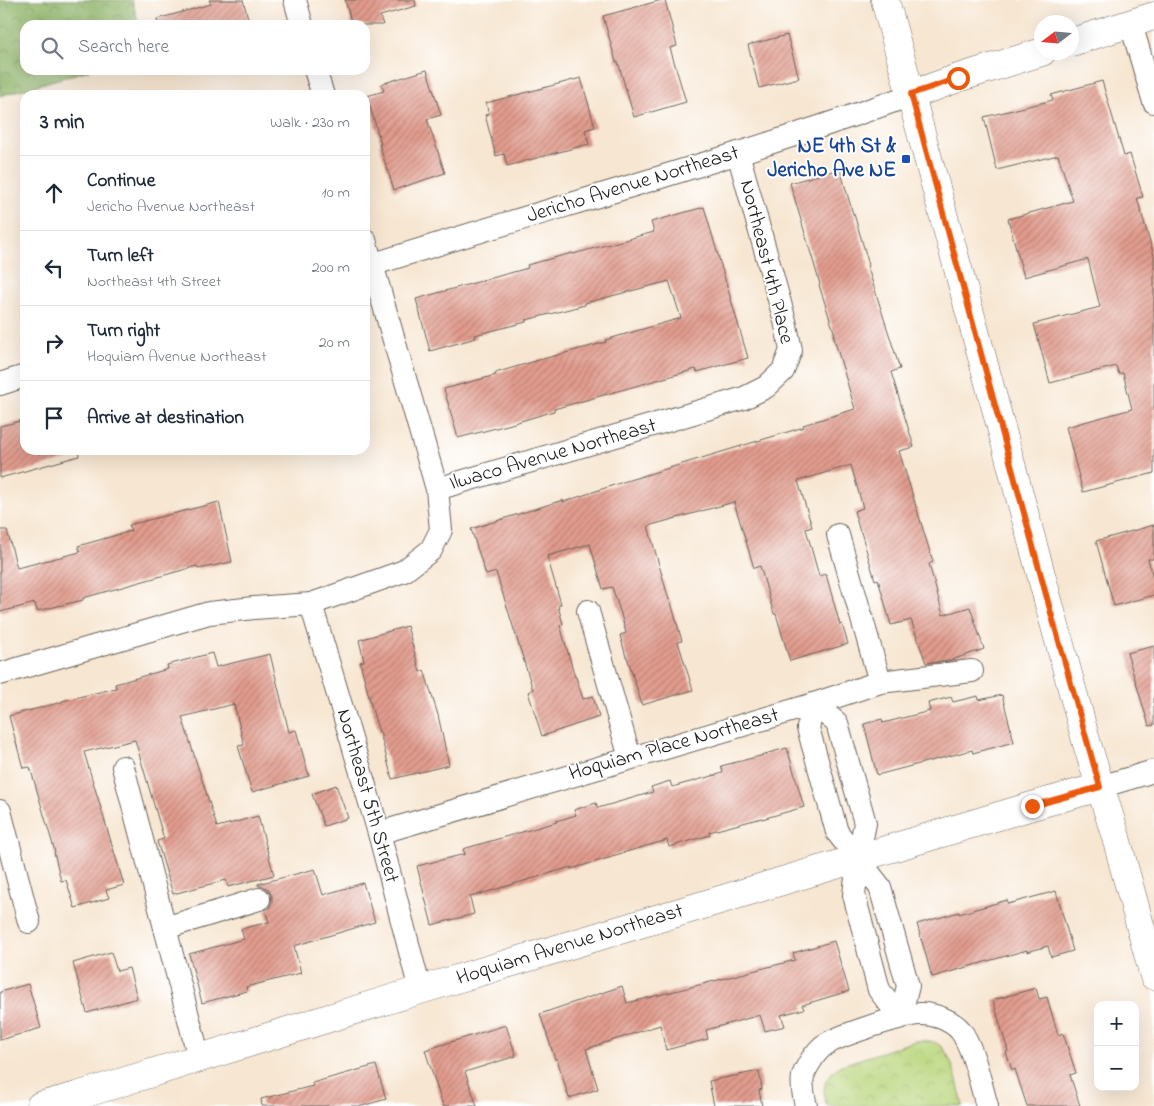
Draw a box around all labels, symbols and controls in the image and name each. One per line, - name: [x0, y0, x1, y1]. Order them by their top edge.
- north arrow: [1034, 15, 1079, 60]
- search box: [20, 20, 370, 75]
- icon: search: [38, 34, 66, 62]
- text: Search here: [78, 34, 169, 61]
- route start: [947, 67, 970, 90]
- text: 3 min: [40, 108, 84, 138]
- text: Walk · 230 m: [270, 111, 350, 135]
- place label: NE 4th St & Jericho Ave NE: [767, 132, 896, 186]
- street label: Jericho Avenue Northeast: [523, 138, 743, 232]
- marker: NE 4th St & Jericho Ave NE: [900, 153, 912, 165]
- text: Continue: [87, 168, 155, 195]
- street label: Northeast 4th Place: [731, 177, 801, 348]
- icon: ahead: [40, 179, 68, 207]
- text: 10 m: [322, 181, 350, 205]
- text: Jericho Avenue Northeast: [87, 195, 255, 219]
- text: Turn left: [87, 243, 154, 270]
- icon: left: [40, 254, 68, 282]
- text: 200 m: [312, 256, 350, 280]
- text: Northeast 4th Street: [87, 270, 221, 294]
- text: Turn right: [87, 318, 160, 345]
- icon: right: [40, 329, 68, 357]
- text: 20 m: [319, 331, 350, 355]
- text: Hoquiam Avenue Northeast: [87, 345, 267, 369]
- icon: arrive: [40, 404, 68, 432]
- text: Arrive at destination: [87, 405, 244, 432]
- street label: Ilwaco Avenue Northeast: [446, 411, 660, 499]
- street label: Hoquiam Place Northeast: [565, 701, 783, 789]
- street label: Northeast 5th Street: [328, 706, 406, 886]
- route end: [1021, 795, 1044, 818]
- street label: Hoquiam Avenue Northeast: [453, 896, 687, 994]
- map controls: [1094, 1001, 1139, 1091]
- button: +: [1094, 1001, 1139, 1046]
- button: −: [1094, 1046, 1139, 1091]

